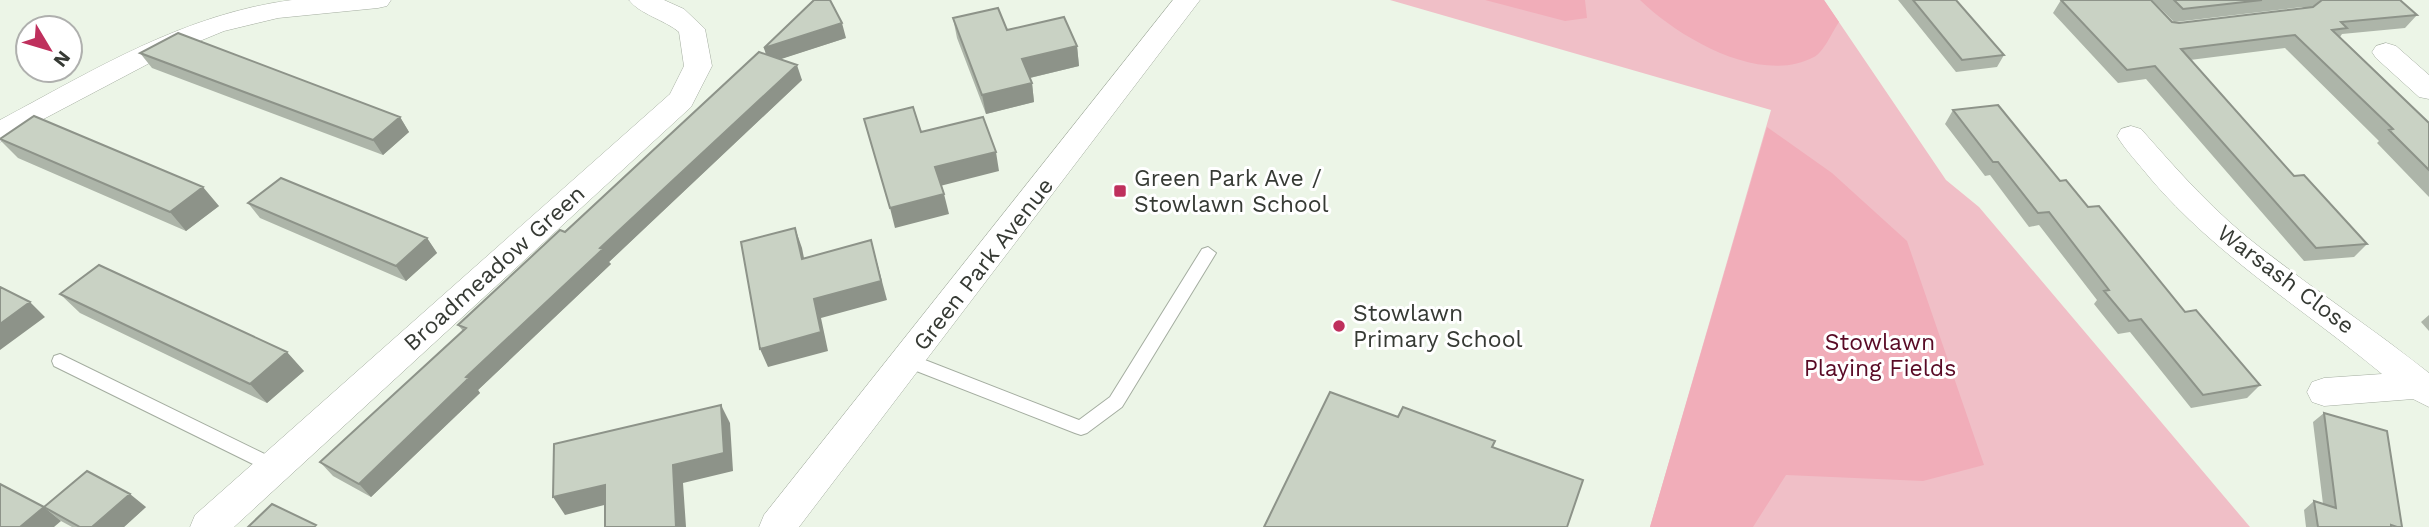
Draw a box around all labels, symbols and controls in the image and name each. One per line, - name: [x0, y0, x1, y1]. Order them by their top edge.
- north arrow: [14, 14, 84, 84]
- text: N: [49, 47, 75, 72]
- place label: Green Park Ave / Stowlawn School: [1134, 165, 1329, 218]
- street label: Green Park Avenue: [908, 173, 1059, 356]
- street label: Broadmeadow Green: [398, 180, 590, 357]
- marker: Green Park Ave / Stowlawn School: [1112, 183, 1128, 199]
- street label: Warsash Close: [2212, 219, 2359, 340]
- place label: Stowlawn Primary School: [1353, 300, 1523, 353]
- marker: Stowlawn Primary School: [1331, 318, 1347, 334]
- park label: Stowlawn Playing Fields: [1804, 329, 1956, 382]

